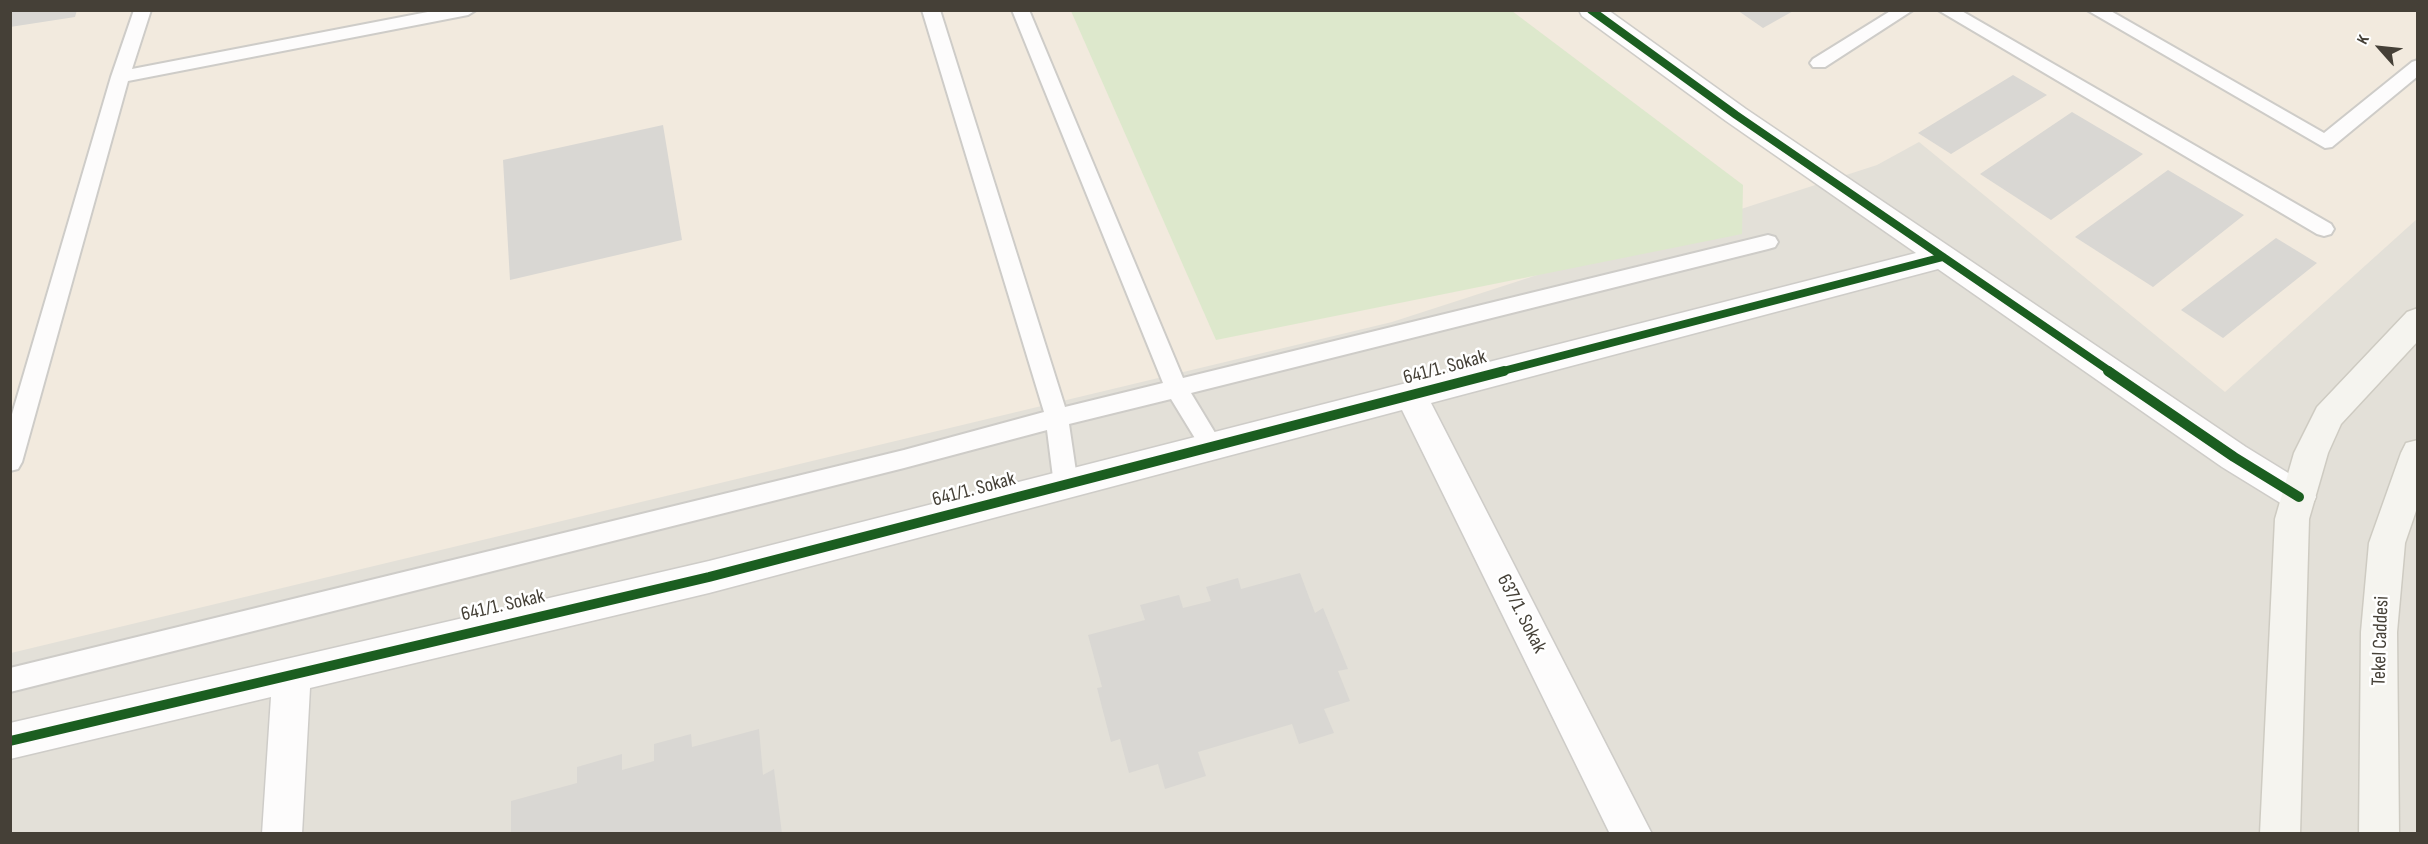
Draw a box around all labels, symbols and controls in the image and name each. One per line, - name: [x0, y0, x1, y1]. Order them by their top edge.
- north arrow: [2350, 18, 2410, 78]
- text: K: [2353, 32, 2374, 47]
- street label: 641/1. Sokak: [1401, 345, 1489, 391]
- street label: 641/1. Sokak: [930, 467, 1018, 513]
- street label: 637/1. Sokak: [1491, 571, 1551, 657]
- street label: 641/1. Sokak: [459, 585, 547, 627]
- street label: Tekel Caddesi: [2367, 596, 2395, 686]

